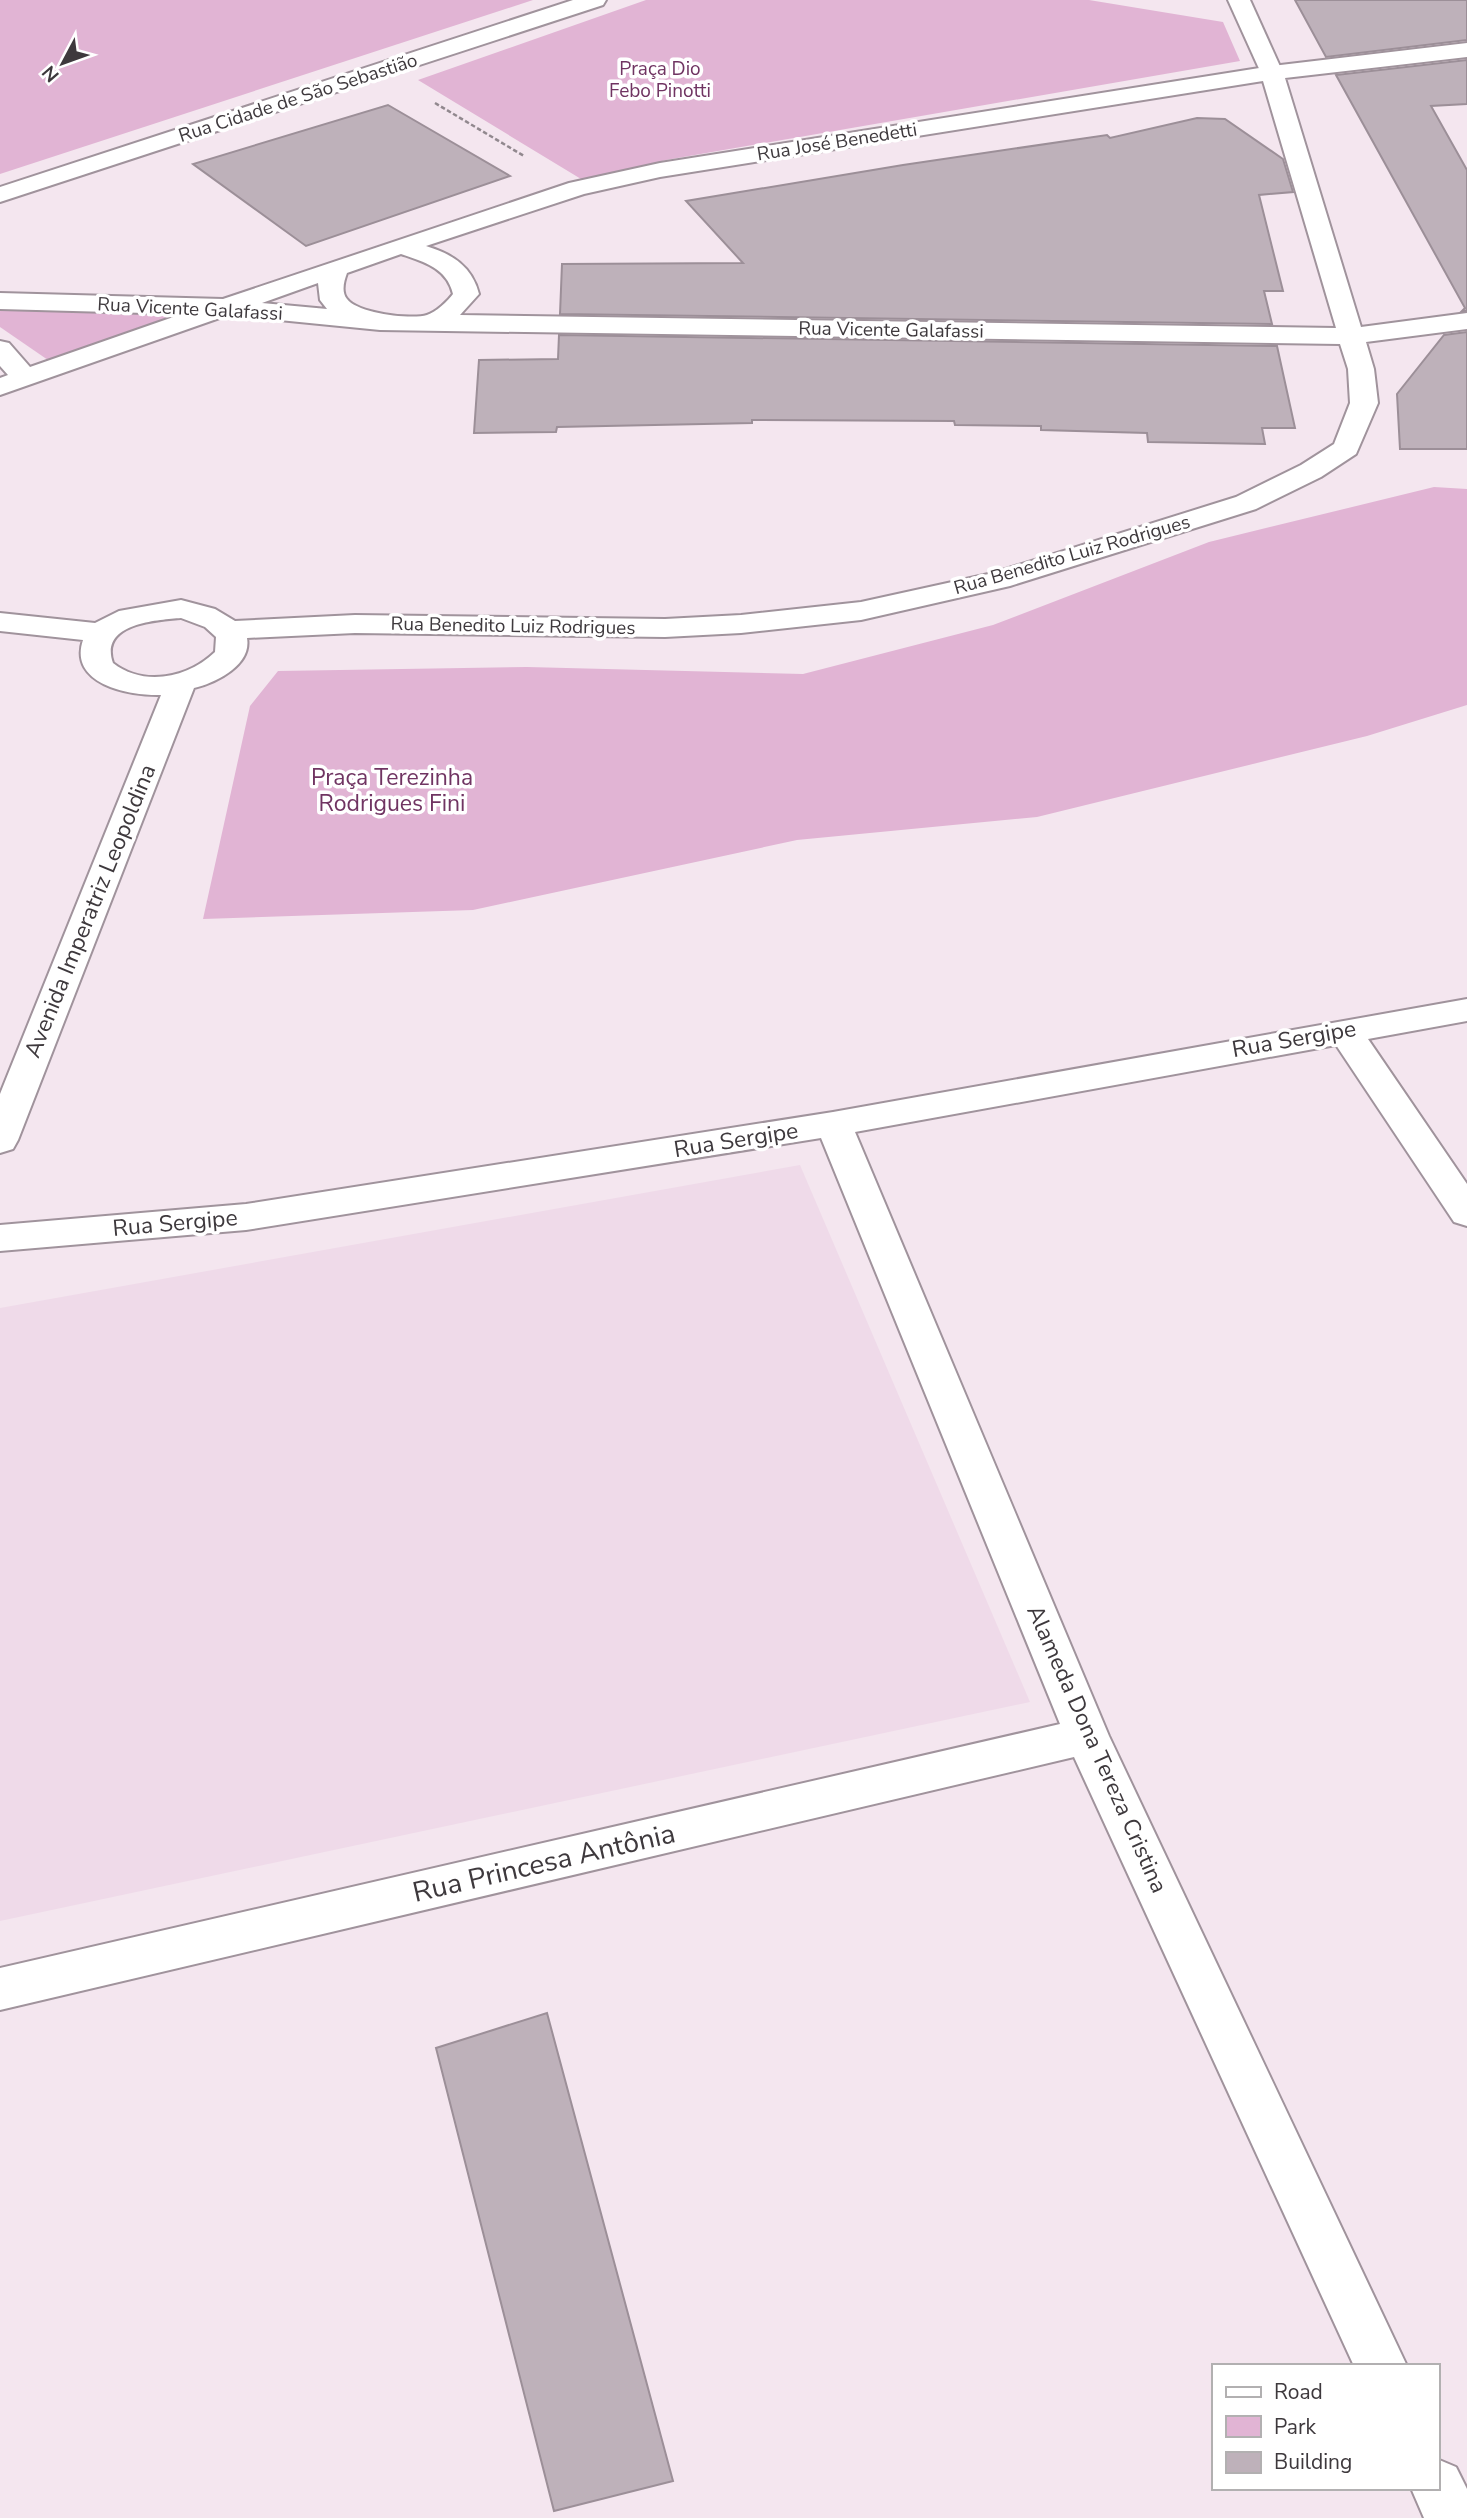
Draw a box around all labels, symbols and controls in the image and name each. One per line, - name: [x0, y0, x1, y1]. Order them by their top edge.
- north arrow: [28, 28, 98, 98]
- street label: Rua Cidade de São Sebastião: [175, 47, 421, 149]
- park label: Praça Dio Febo Pinotti: [609, 56, 711, 104]
- text: N: [36, 60, 65, 87]
- street label: Rua José Benedetti: [755, 117, 919, 167]
- street label: Rua Vicente Galafassi: [97, 291, 283, 327]
- street label: Rua Vicente Galafassi: [798, 315, 984, 345]
- street label: Rua Benedito Luiz Rodrigues: [951, 509, 1193, 601]
- street label: Rua Benedito Luiz Rodrigues: [390, 611, 636, 641]
- street label: Avenida Imperatriz Leopoldina: [17, 760, 163, 1062]
- park label: Praça Terezinha Rodrigues Fini: [311, 762, 473, 819]
- street label: Rua Sergipe: [1230, 1013, 1358, 1065]
- street label: Rua Sergipe: [672, 1115, 800, 1165]
- street label: Rua Sergipe: [111, 1202, 239, 1244]
- street label: Alameda Dona Tereza Cristina: [1019, 1600, 1175, 1898]
- street label: Rua Princesa Antônia: [409, 1814, 679, 1912]
- legend: [1212, 2364, 1439, 2490]
- text: Road: [1274, 2378, 1323, 2406]
- text: Park: [1274, 2413, 1316, 2441]
- text: Building: [1274, 2448, 1352, 2476]

